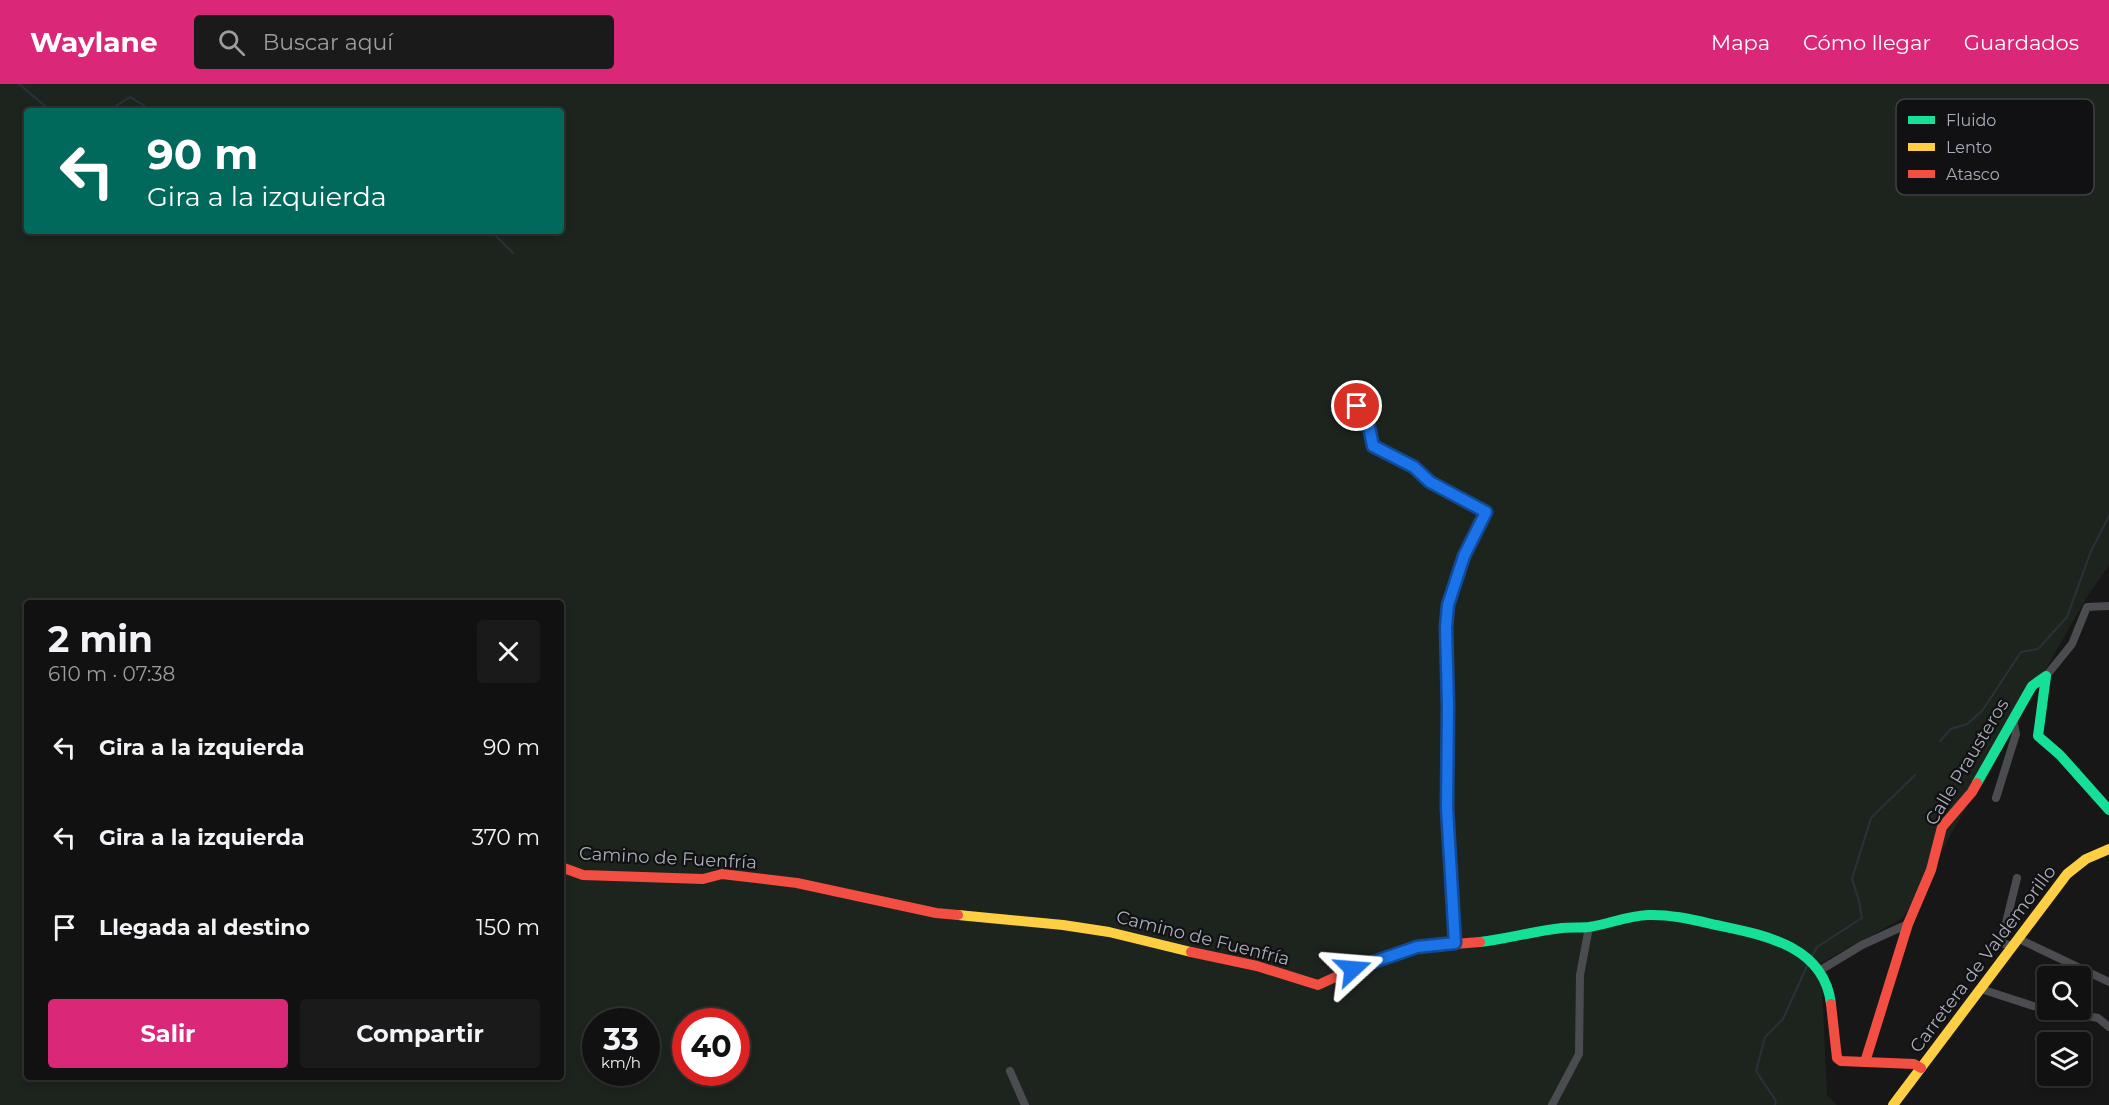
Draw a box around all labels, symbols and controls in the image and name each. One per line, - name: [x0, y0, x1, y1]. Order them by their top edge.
- search box: [194, 15, 614, 69]
- text: Waylane: [30, 25, 158, 59]
- icon: search: [215, 26, 248, 59]
- text: Buscar aquí: [263, 29, 393, 56]
- text: Mapa: [1711, 30, 1770, 55]
- text: Cómo llegar: [1803, 30, 1931, 55]
- text: Guardados: [1964, 30, 2079, 55]
- legend: [1896, 99, 2094, 195]
- text: Fluido: [1946, 111, 1996, 130]
- text: 90 m: [147, 128, 258, 180]
- icon: left: [48, 132, 126, 210]
- text: Lento: [1946, 138, 1992, 157]
- text: Atasco: [1946, 165, 2000, 184]
- text: Gira a la izquierda: [147, 180, 387, 213]
- pin: [1331, 380, 1382, 431]
- icon: arrive: [1340, 389, 1373, 422]
- text: 2 min: [48, 617, 153, 661]
- button: close: [477, 620, 540, 683]
- text: 610 m · 07:38: [48, 662, 175, 686]
- street label: Calle Prausteros: [1921, 694, 2014, 829]
- icon: left: [48, 731, 81, 764]
- text: Gira a la izquierda: [99, 734, 305, 761]
- text: 90 m: [483, 734, 540, 761]
- icon: left: [48, 821, 81, 854]
- text: Gira a la izquierda: [99, 824, 305, 851]
- text: 370 m: [472, 824, 540, 851]
- street label: Camino de Fuenfría: [579, 842, 757, 874]
- street label: Carretera de Valdemorillo: [1905, 861, 2061, 1057]
- street label: Camino de Fuenfría: [1114, 906, 1292, 970]
- icon: arrive: [48, 911, 81, 944]
- text: Llegada al destino: [99, 914, 310, 941]
- text: 150 m: [476, 914, 540, 941]
- position arrow: [1321, 937, 1385, 1001]
- map controls: [2037, 966, 2091, 1086]
- button: search: [2037, 966, 2091, 1020]
- button: Salir: [48, 999, 288, 1068]
- button: Compartir: [300, 999, 540, 1068]
- speed limit sign: 40: [672, 1008, 750, 1086]
- text: 33: [603, 1021, 639, 1058]
- button: layers: [2037, 1032, 2091, 1086]
- text: km/h: [601, 1053, 641, 1072]

